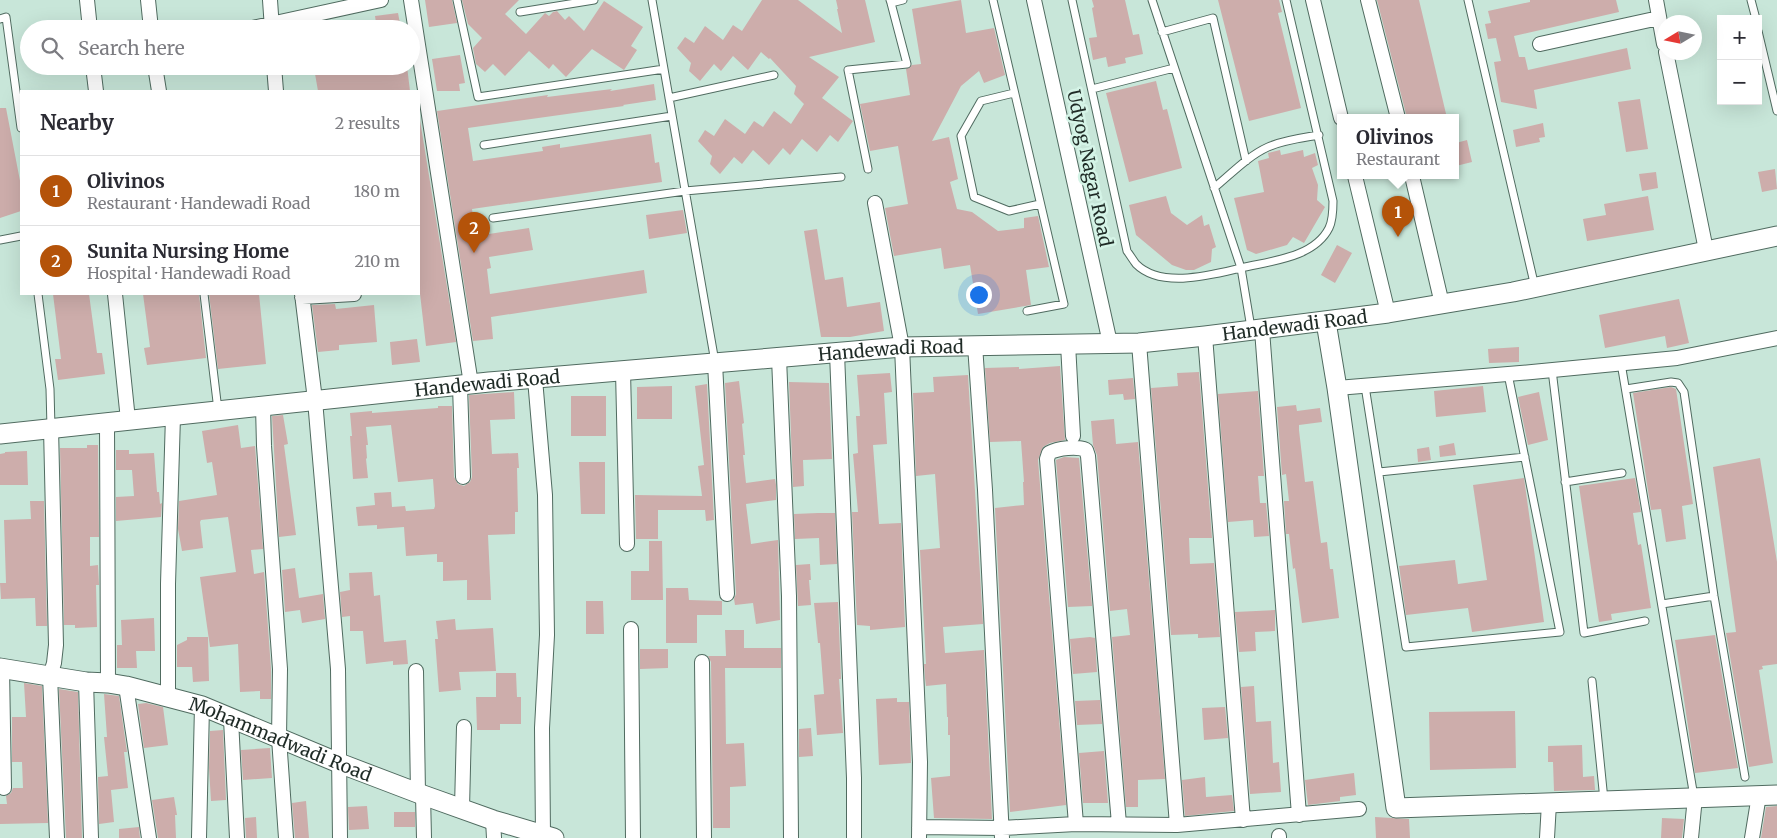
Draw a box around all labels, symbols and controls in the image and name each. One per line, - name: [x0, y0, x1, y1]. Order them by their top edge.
- north arrow: [1657, 15, 1702, 60]
- map controls: [1717, 15, 1762, 105]
- button: +: [1717, 15, 1762, 60]
- search box: [20, 20, 420, 75]
- icon: search: [38, 34, 66, 62]
- text: Search here: [78, 36, 185, 60]
- button: −: [1717, 60, 1762, 105]
- street label: Udyog Nagar Road: [1062, 87, 1118, 249]
- text: Nearby: [40, 109, 114, 136]
- text: 2 results: [335, 113, 400, 133]
- popup: [1337, 114, 1459, 179]
- text: Olivinos: [1356, 125, 1434, 149]
- text: Restaurant: [1356, 149, 1440, 169]
- text: Olivinos: [87, 169, 165, 193]
- text: 1: [52, 181, 60, 201]
- text: 180 m: [354, 181, 400, 201]
- text: Restaurant · Handewadi Road: [87, 193, 310, 213]
- pin: 1: [1382, 196, 1414, 237]
- pin: 2: [458, 212, 490, 253]
- text: Sunita Nursing Home: [87, 239, 289, 263]
- text: 2: [51, 251, 61, 271]
- text: 210 m: [355, 251, 400, 271]
- text: Hospital · Handewadi Road: [87, 263, 291, 283]
- your location: [966, 282, 992, 308]
- street label: Handewadi Road: [1221, 304, 1369, 345]
- street label: Handewadi Road: [817, 334, 964, 366]
- street label: Handewadi Road: [413, 365, 561, 401]
- street label: Mohammadwadi Road: [187, 692, 375, 786]

